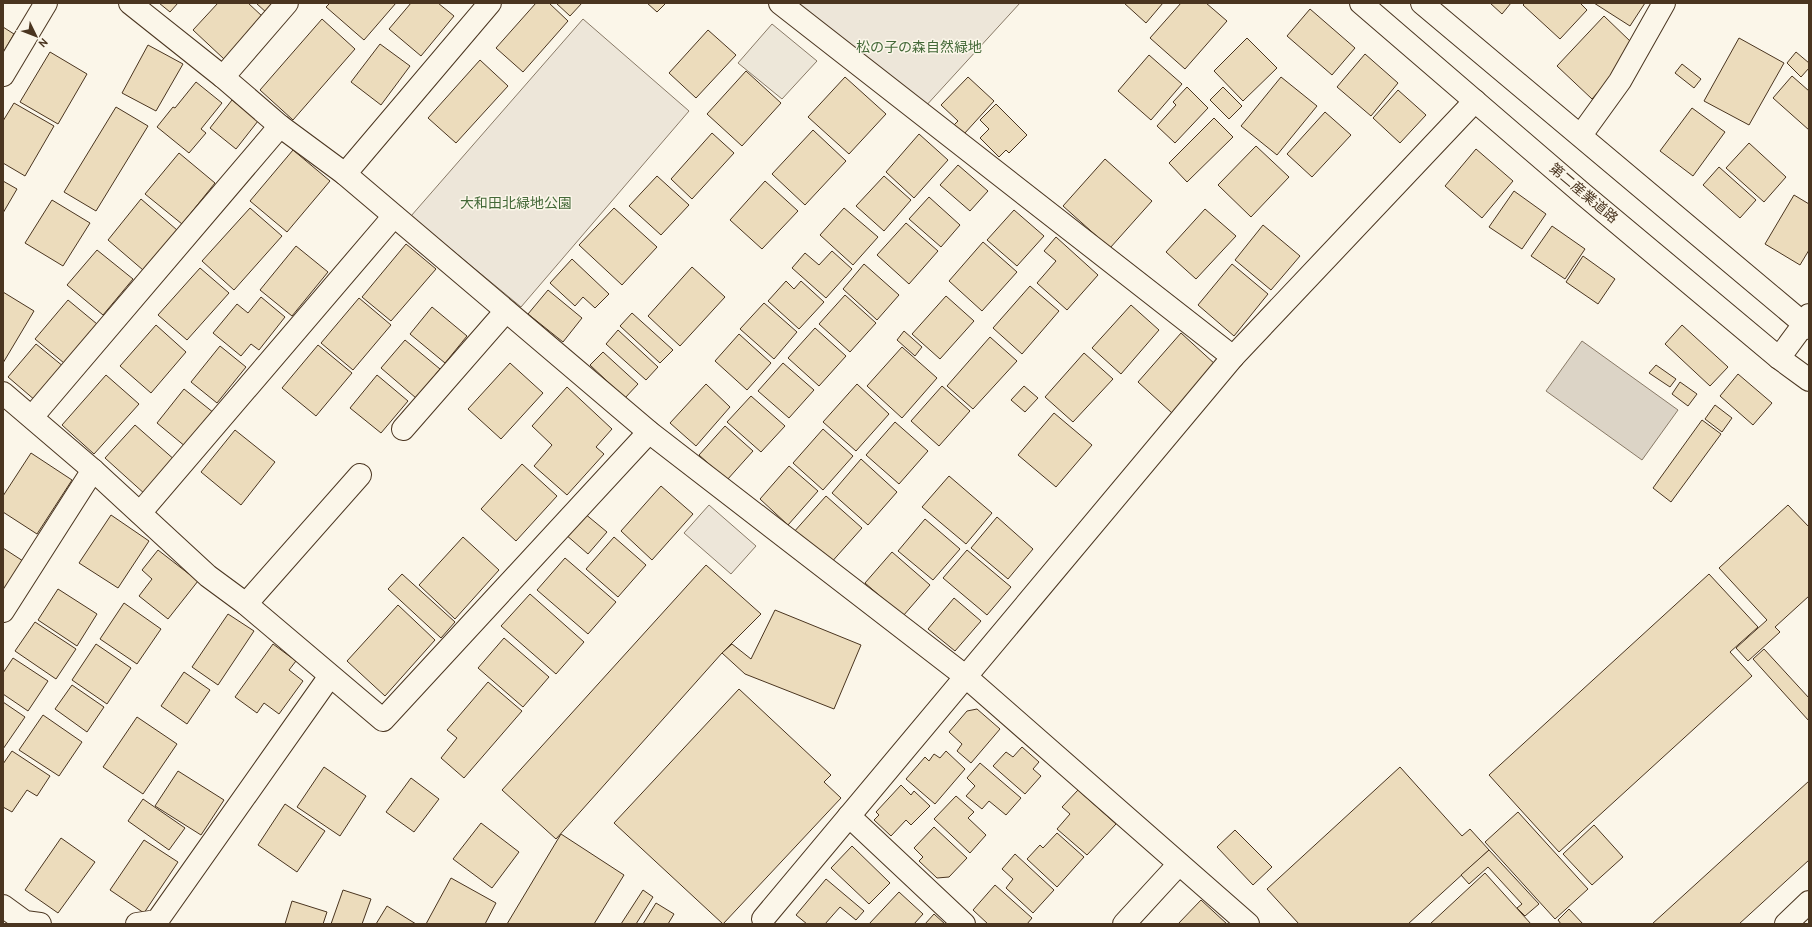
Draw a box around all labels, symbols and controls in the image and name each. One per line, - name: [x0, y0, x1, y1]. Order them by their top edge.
- north arrow: [16, 16, 56, 56]
- text: N: [35, 34, 50, 50]
- park label: 松の子の森自然緑地: [856, 39, 982, 57]
- street label: 第二産業道路: [1545, 160, 1621, 228]
- park label: 大和田北緑地公園: [460, 195, 572, 213]

